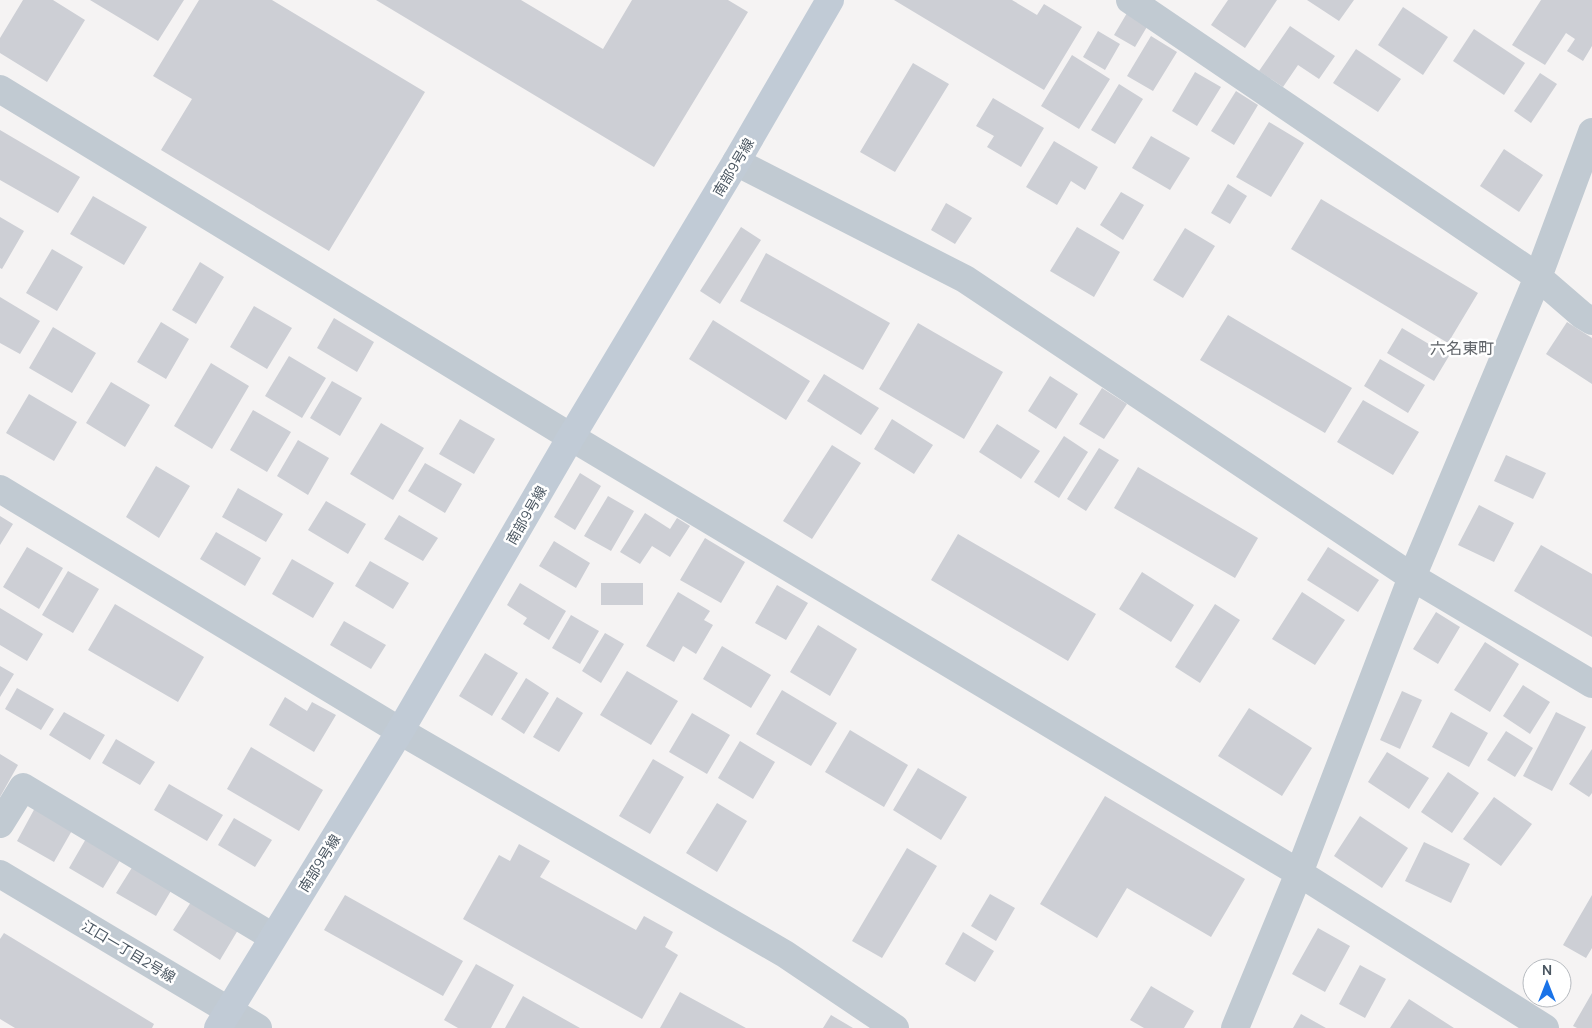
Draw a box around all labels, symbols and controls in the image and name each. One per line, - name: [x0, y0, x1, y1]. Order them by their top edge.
- street label: 南部9号線: [708, 134, 758, 200]
- district label: 六名東町: [1430, 337, 1494, 359]
- street label: 南部9号線: [502, 482, 550, 548]
- street label: 南部9号線: [294, 831, 344, 895]
- street label: 江口一丁目2号線: [79, 916, 179, 986]
- north arrow: [1522, 958, 1572, 1008]
- text: N: [1542, 960, 1552, 979]

